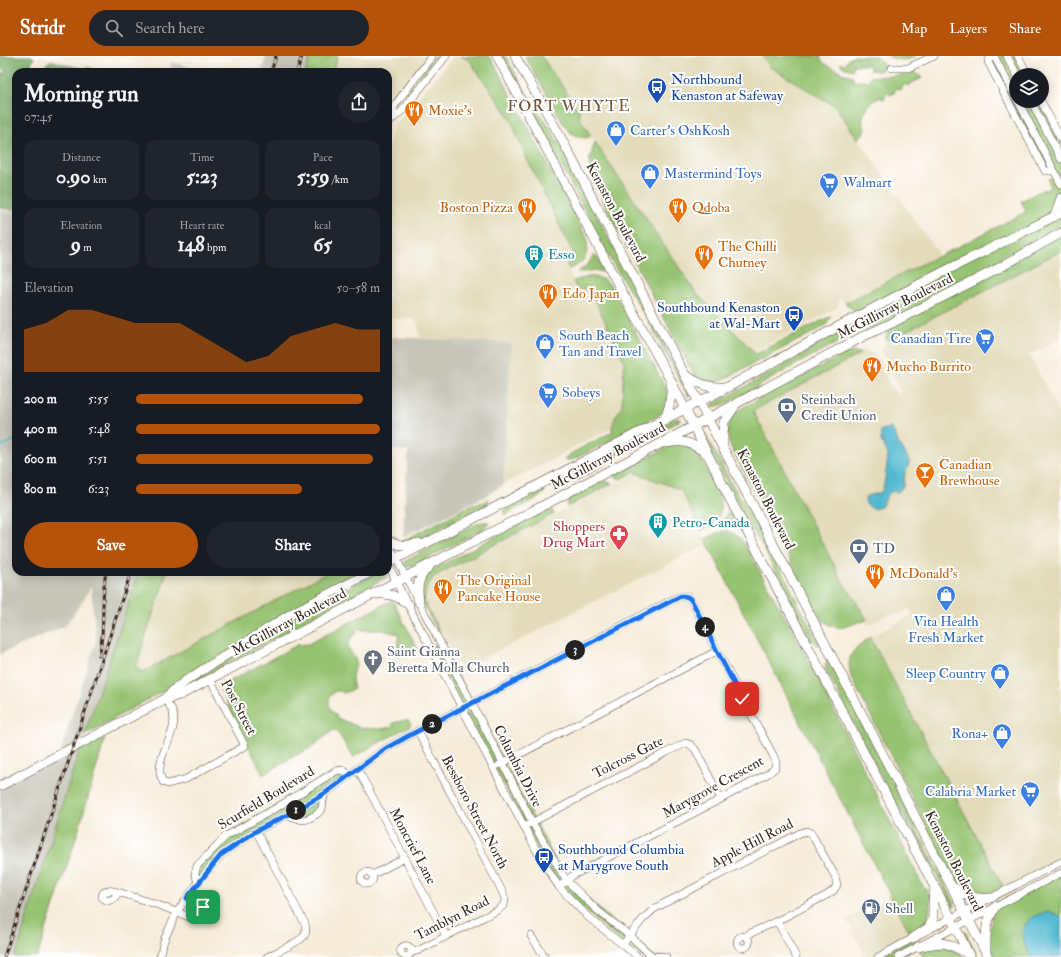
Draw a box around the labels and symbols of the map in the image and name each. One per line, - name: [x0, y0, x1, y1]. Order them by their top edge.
- place label: Northbound Kenaston at Safeway: [671, 71, 784, 105]
- bus stop icon: Northbound Kenaston at Safeway: [646, 76, 668, 104]
- district label: FORT WHYTE: [507, 96, 631, 116]
- restaurant icon: Moxie's: [403, 99, 425, 127]
- place label: Moxie's: [428, 102, 472, 119]
- shop icon: Carter's OshKosh: [605, 119, 627, 147]
- place label: Carter's OshKosh: [630, 122, 730, 139]
- street label: Kenaston Boulevard: [582, 159, 650, 265]
- shop icon: Mastermind Toys: [639, 162, 661, 190]
- place label: Mastermind Toys: [664, 165, 762, 183]
- supermarket icon: Walmart: [818, 171, 840, 199]
- place label: Walmart: [842, 174, 892, 191]
- restaurant icon: Boston Pizza: [516, 196, 538, 224]
- restaurant icon: Qdoba: [667, 196, 689, 224]
- place label: Boston Pizza: [440, 199, 513, 216]
- place label: Qdoba: [692, 199, 730, 216]
- place label: The Chilli Chutney: [718, 238, 777, 272]
- building icon: Esso: [523, 243, 545, 271]
- restaurant icon: The Chilli Chutney: [693, 243, 715, 271]
- place label: Esso: [548, 246, 575, 263]
- street label: McGillivray Boulevard: [834, 269, 956, 343]
- restaurant icon: Edo Japan: [537, 282, 559, 310]
- place label: Edo Japan: [562, 285, 620, 303]
- place label: Southbound Kenaston at Wal-Mart: [657, 299, 780, 332]
- bus stop icon: Southbound Kenaston at Wal-Mart: [783, 304, 805, 332]
- place label: South Beach Tan and Travel: [559, 327, 642, 360]
- supermarket icon: Canadian Tire: [974, 327, 996, 355]
- place label: Canadian Tire: [891, 330, 971, 347]
- shop icon: South Beach Tan and Travel: [534, 332, 556, 360]
- restaurant icon: Mucho Burrito: [861, 355, 883, 383]
- place label: Mucho Burrito: [886, 358, 971, 375]
- supermarket icon: Sobeys: [537, 381, 559, 409]
- place label: Sobeys: [562, 384, 600, 402]
- place label: Steinbach Credit Union: [801, 391, 876, 424]
- bank icon: Steinbach Credit Union: [776, 396, 798, 424]
- street label: McGillivray Boulevard: [548, 419, 669, 494]
- street label: Kenaston Boulevard: [733, 446, 799, 552]
- place label: Canadian Brewhouse: [939, 456, 1000, 489]
- bar icon: Canadian Brewhouse: [914, 461, 936, 489]
- building icon: Petro-Canada: [647, 511, 669, 539]
- place label: Petro-Canada: [672, 514, 750, 531]
- place label: Shoppers Drug Mart: [542, 518, 605, 551]
- pharmacy icon: Shoppers Drug Mart: [608, 523, 630, 551]
- bank icon: TD: [848, 537, 870, 565]
- place label: TD: [873, 540, 895, 557]
- restaurant icon: McDonald's: [864, 562, 886, 590]
- place label: McDonald's: [889, 565, 958, 582]
- place label: The Original Pancake House: [457, 572, 541, 605]
- restaurant icon: The Original Pancake House: [432, 577, 454, 605]
- shop icon: Vita Health Fresh Market: [935, 584, 957, 612]
- street label: McGillivray Boulevard: [229, 585, 350, 660]
- place label: Vita Health Fresh Market: [908, 613, 984, 646]
- pin: 4: [695, 617, 715, 637]
- pin: 3: [565, 640, 585, 660]
- place label: Saint Gianna Beretta Molla Church: [387, 643, 510, 676]
- church icon: Saint Gianna Beretta Molla Church: [362, 648, 384, 676]
- shop icon: Sleep Country: [989, 662, 1011, 690]
- place label: Sleep Country: [906, 665, 987, 683]
- street label: Post Street: [217, 676, 261, 738]
- pin: [725, 682, 759, 716]
- pin: 2: [422, 714, 442, 734]
- street label: Columbia Drive: [490, 722, 546, 810]
- shop icon: Rona+: [991, 722, 1013, 750]
- place label: Rona+: [952, 725, 988, 742]
- street label: Tolcross Gate: [590, 732, 666, 782]
- street label: Bessboro Street North: [438, 752, 512, 872]
- street label: Marygrove Crescent: [659, 752, 767, 823]
- street label: Scurfield Boulevard: [215, 763, 317, 833]
- supermarket icon: Calabria Market: [1019, 780, 1041, 808]
- place label: Calabria Market: [925, 783, 1016, 800]
- pin: 1: [286, 800, 306, 820]
- street label: Moncrief Lane: [386, 805, 440, 887]
- street label: Kenaston Boulevard: [921, 808, 987, 914]
- street label: Apple Hill Road: [707, 815, 796, 872]
- place label: Southbound Columbia at Marygrove South: [558, 841, 684, 875]
- bus stop icon: Southbound Columbia at Marygrove South: [533, 846, 555, 874]
- pin: [186, 890, 220, 924]
- street label: Tamblyn Road: [412, 892, 493, 945]
- fuel station icon: Shell: [860, 897, 882, 925]
- place label: Shell: [885, 900, 914, 917]

